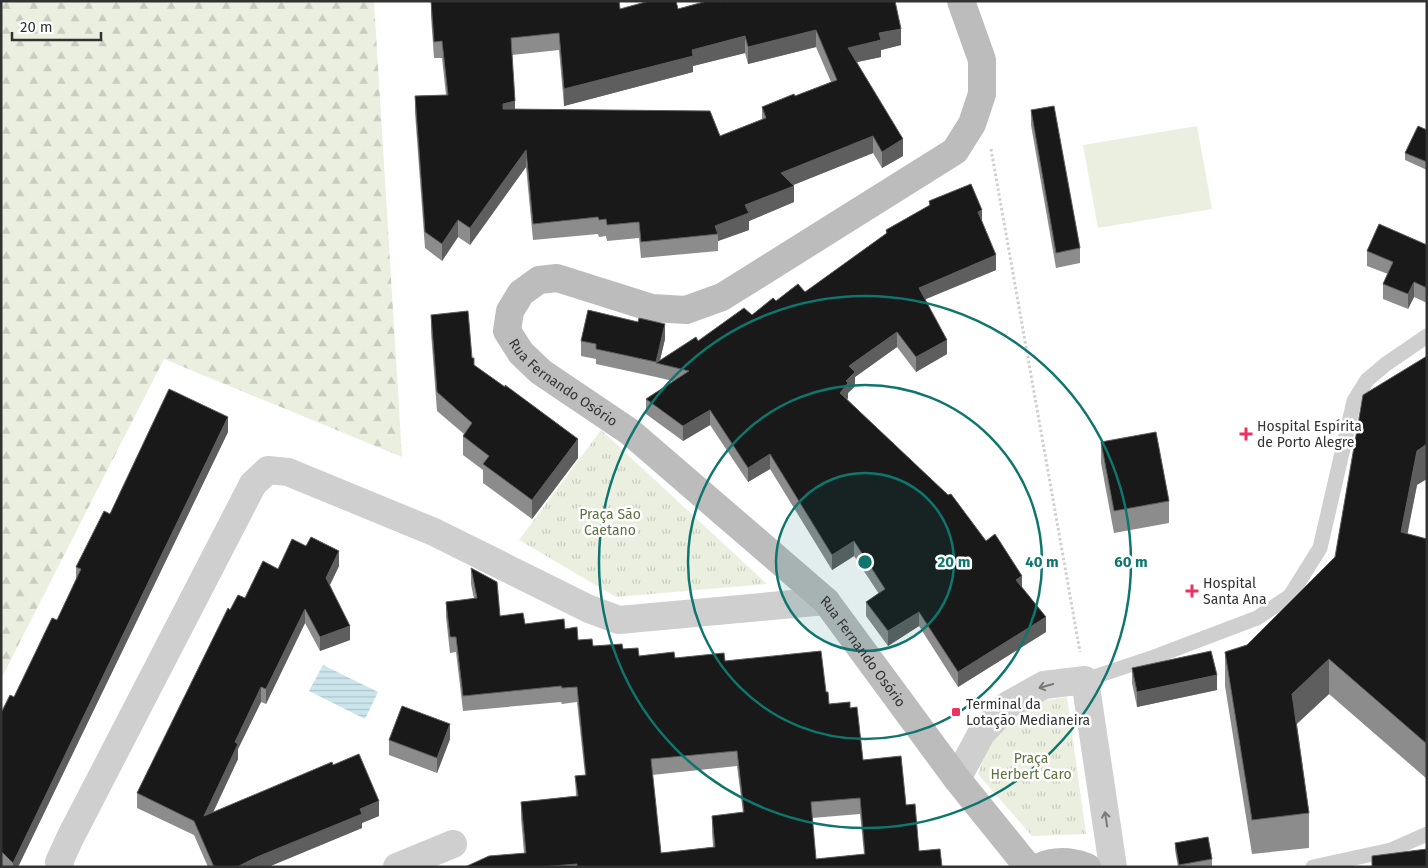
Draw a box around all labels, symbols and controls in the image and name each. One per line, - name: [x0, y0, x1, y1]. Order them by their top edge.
- scale bar: [12, 10, 101, 42]
- text: 20 m: [20, 18, 53, 36]
- street label: Rua Fernando Osório: [505, 335, 621, 430]
- place label: Hospital Espírita de Porto Alegre: [1257, 418, 1362, 451]
- marker: Hospital Espírita de Porto Alegre: [1239, 427, 1253, 441]
- park label: Praça São Caetano: [579, 506, 641, 539]
- centre of rings: [856, 553, 874, 571]
- text: 20 m: [938, 553, 970, 571]
- text: 40 m: [1025, 553, 1059, 571]
- text: 60 m: [1114, 553, 1148, 571]
- place label: Hospital Santa Ana: [1203, 575, 1267, 608]
- marker: Hospital Santa Ana: [1185, 584, 1199, 598]
- street label: Rua Fernando Osório: [817, 592, 909, 711]
- one-way arrow: [1038, 682, 1054, 691]
- place label: Terminal da Lotação Medianeira: [966, 696, 1090, 729]
- marker: Terminal da Lotação Medianeira: [950, 706, 962, 718]
- park label: Praça Herbert Caro: [990, 750, 1072, 783]
- one-way arrow: [1101, 811, 1111, 827]

